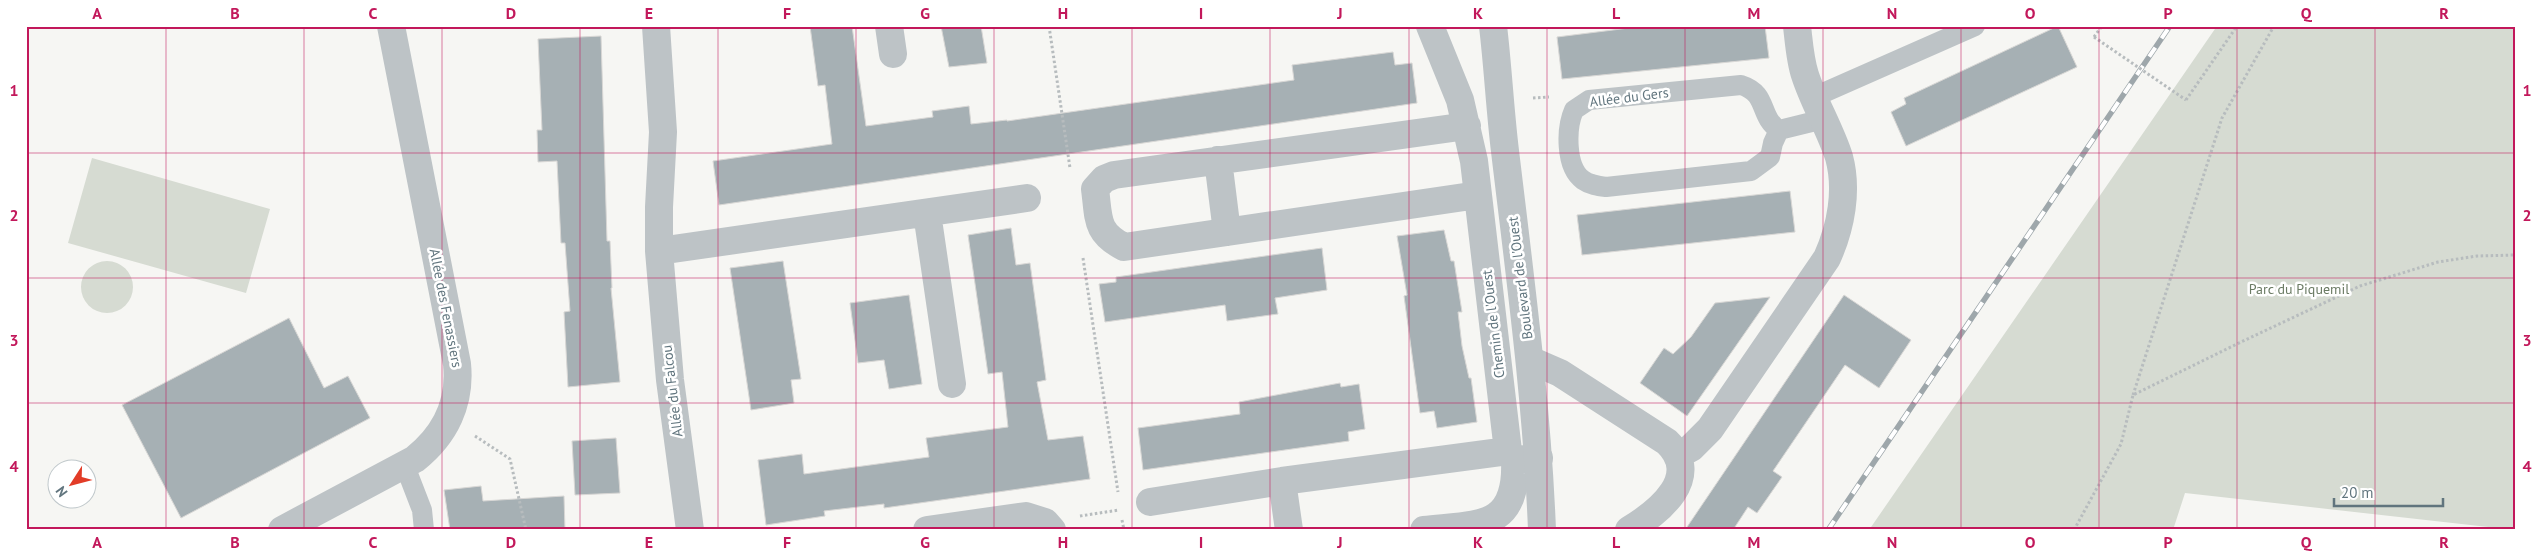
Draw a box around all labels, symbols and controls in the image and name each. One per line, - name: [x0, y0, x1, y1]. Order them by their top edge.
- text: A: [92, 3, 102, 23]
- text: B: [230, 3, 240, 23]
- text: C: [369, 3, 378, 23]
- text: D: [506, 3, 516, 23]
- text: E: [645, 3, 653, 23]
- text: F: [783, 3, 791, 23]
- text: G: [920, 3, 930, 23]
- text: H: [1058, 3, 1068, 23]
- text: I: [1199, 3, 1203, 23]
- text: J: [1336, 3, 1343, 23]
- text: K: [1473, 3, 1483, 23]
- text: L: [1612, 3, 1621, 23]
- text: M: [1748, 3, 1760, 23]
- text: N: [1887, 3, 1897, 23]
- text: O: [2025, 3, 2036, 23]
- text: P: [2163, 3, 2173, 23]
- text: Q: [2301, 3, 2313, 23]
- text: R: [2439, 3, 2449, 23]
- text: 1: [9, 80, 19, 100]
- text: 1: [2522, 80, 2532, 100]
- street label: Allée du Gers: [1589, 83, 1670, 111]
- text: 2: [9, 205, 19, 225]
- text: 2: [2522, 205, 2532, 225]
- street label: Boulevard de l'Ouest: [1504, 215, 1536, 340]
- street label: Allée des Fenassiers: [426, 247, 466, 369]
- street label: Chemin de l'Ouest: [1477, 269, 1509, 379]
- park label: Parc du Piquemil: [2249, 280, 2349, 298]
- text: 3: [9, 330, 19, 350]
- text: 3: [2522, 330, 2532, 350]
- street label: Allée du Falcou: [657, 344, 687, 438]
- text: 4: [9, 456, 19, 476]
- text: 4: [2522, 456, 2532, 476]
- north arrow: [48, 458, 98, 508]
- scale bar: [2334, 476, 2442, 508]
- text: N: [51, 483, 71, 501]
- text: 20 m: [2341, 483, 2374, 502]
- text: A: [92, 532, 102, 552]
- text: B: [230, 532, 240, 552]
- text: C: [369, 532, 378, 552]
- text: D: [506, 532, 516, 552]
- text: E: [645, 532, 653, 552]
- text: F: [783, 532, 791, 552]
- text: G: [920, 532, 930, 552]
- text: H: [1058, 532, 1068, 552]
- text: I: [1199, 532, 1203, 552]
- text: J: [1336, 532, 1343, 552]
- text: K: [1473, 532, 1483, 552]
- text: L: [1612, 532, 1621, 552]
- text: M: [1748, 532, 1760, 552]
- text: N: [1887, 532, 1897, 552]
- text: O: [2025, 532, 2036, 552]
- text: P: [2163, 532, 2173, 552]
- text: Q: [2301, 532, 2313, 552]
- text: R: [2439, 532, 2449, 552]

